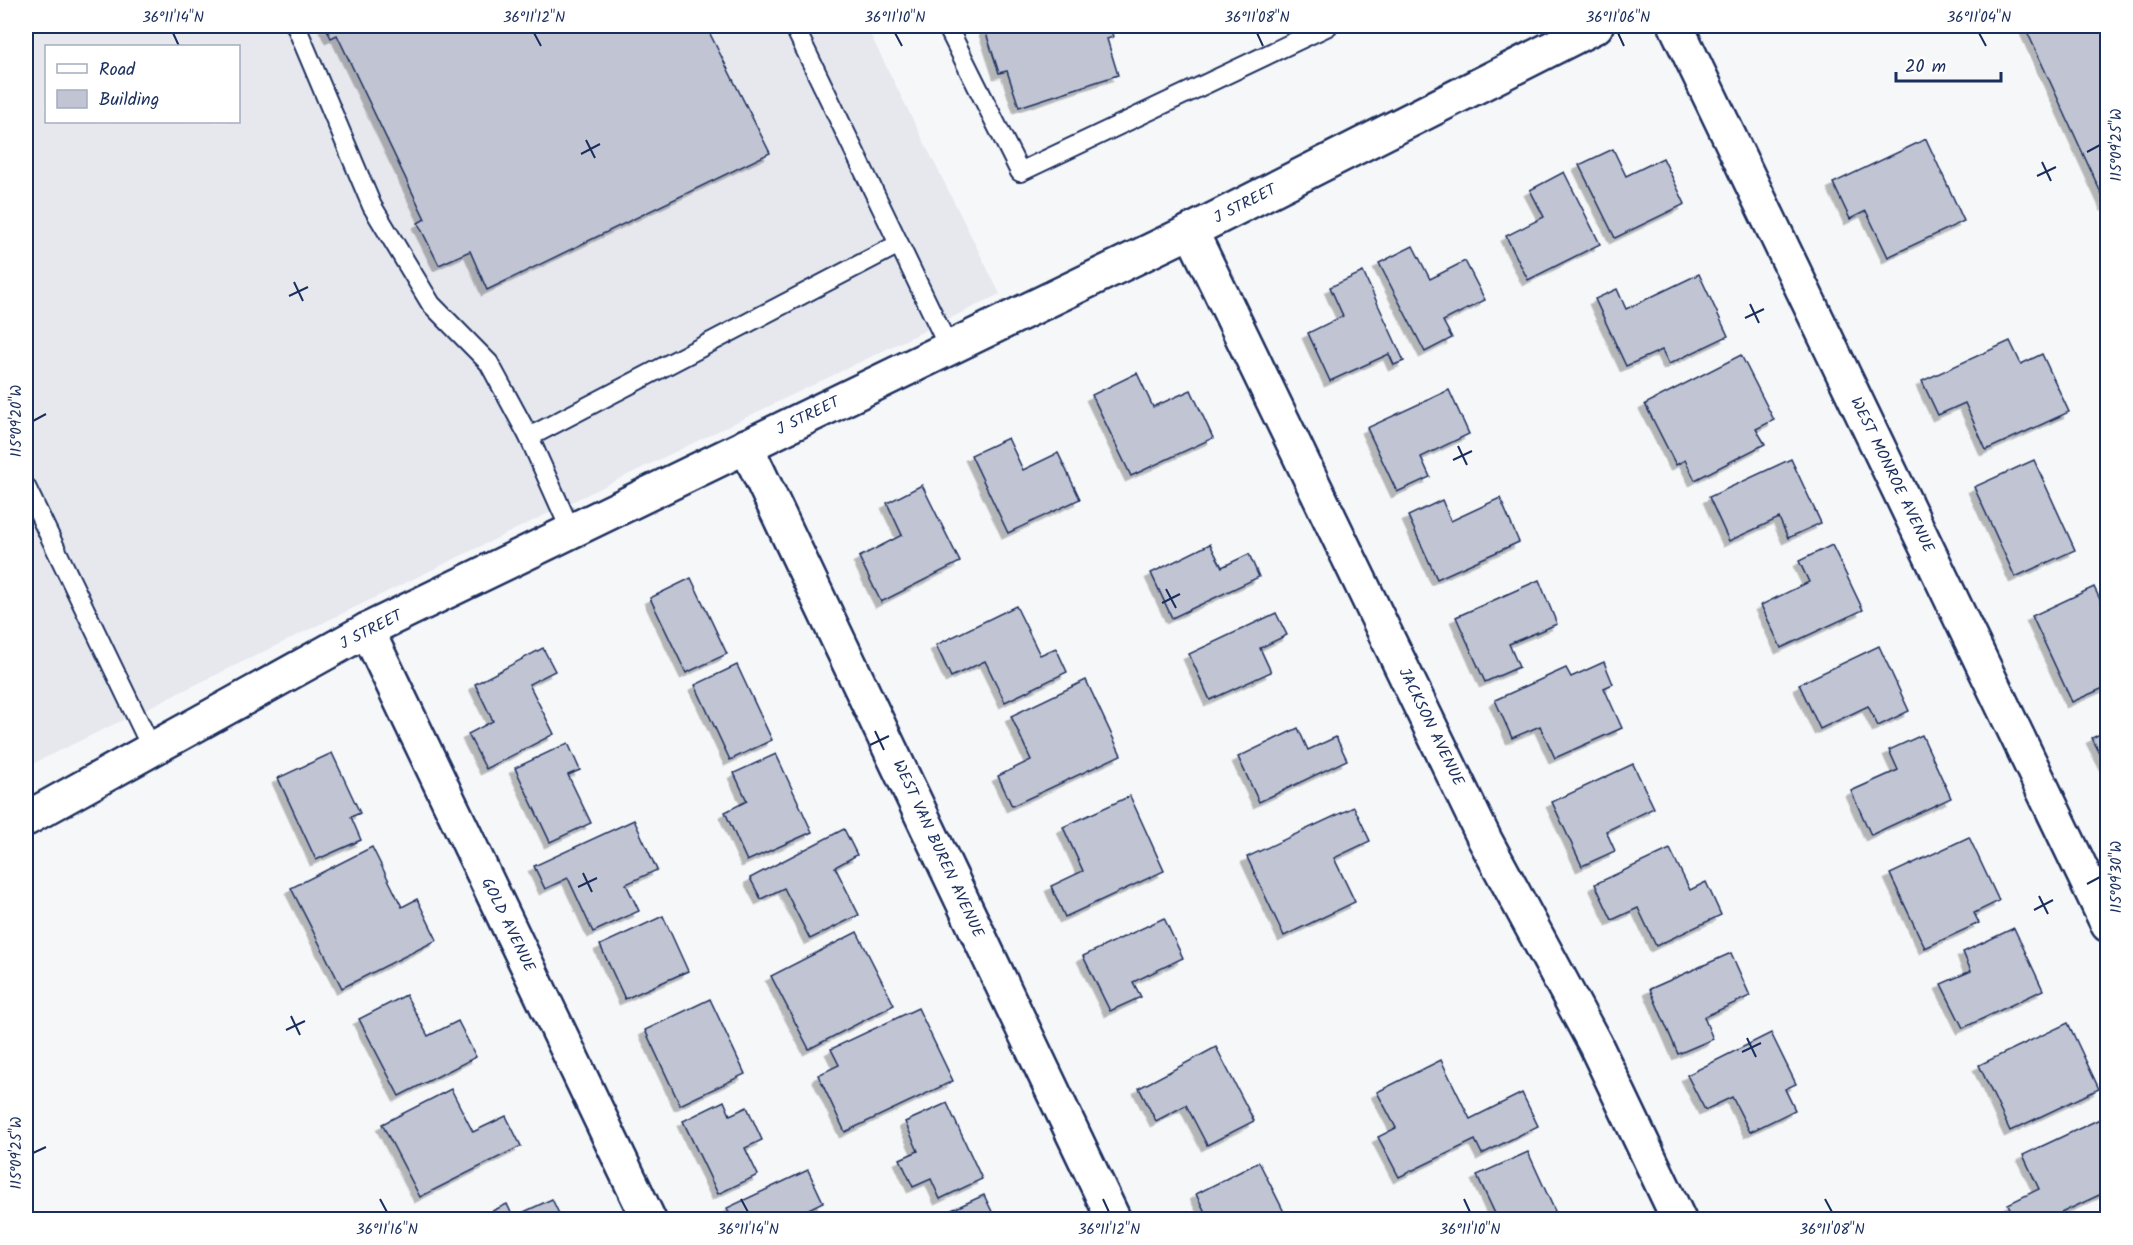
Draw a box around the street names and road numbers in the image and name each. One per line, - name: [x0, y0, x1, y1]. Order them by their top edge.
- street label: J STREET: [1209, 177, 1282, 230]
- street label: J STREET: [772, 389, 845, 442]
- street label: WEST MONROE AVENUE: [1843, 393, 1941, 558]
- street label: J STREET: [335, 603, 408, 656]
- street label: JACKSON AVENUE: [1391, 663, 1471, 791]
- street label: WEST VAN BUREN AVENUE: [886, 756, 991, 943]
- street label: GOLD AVENUE: [474, 873, 542, 977]

